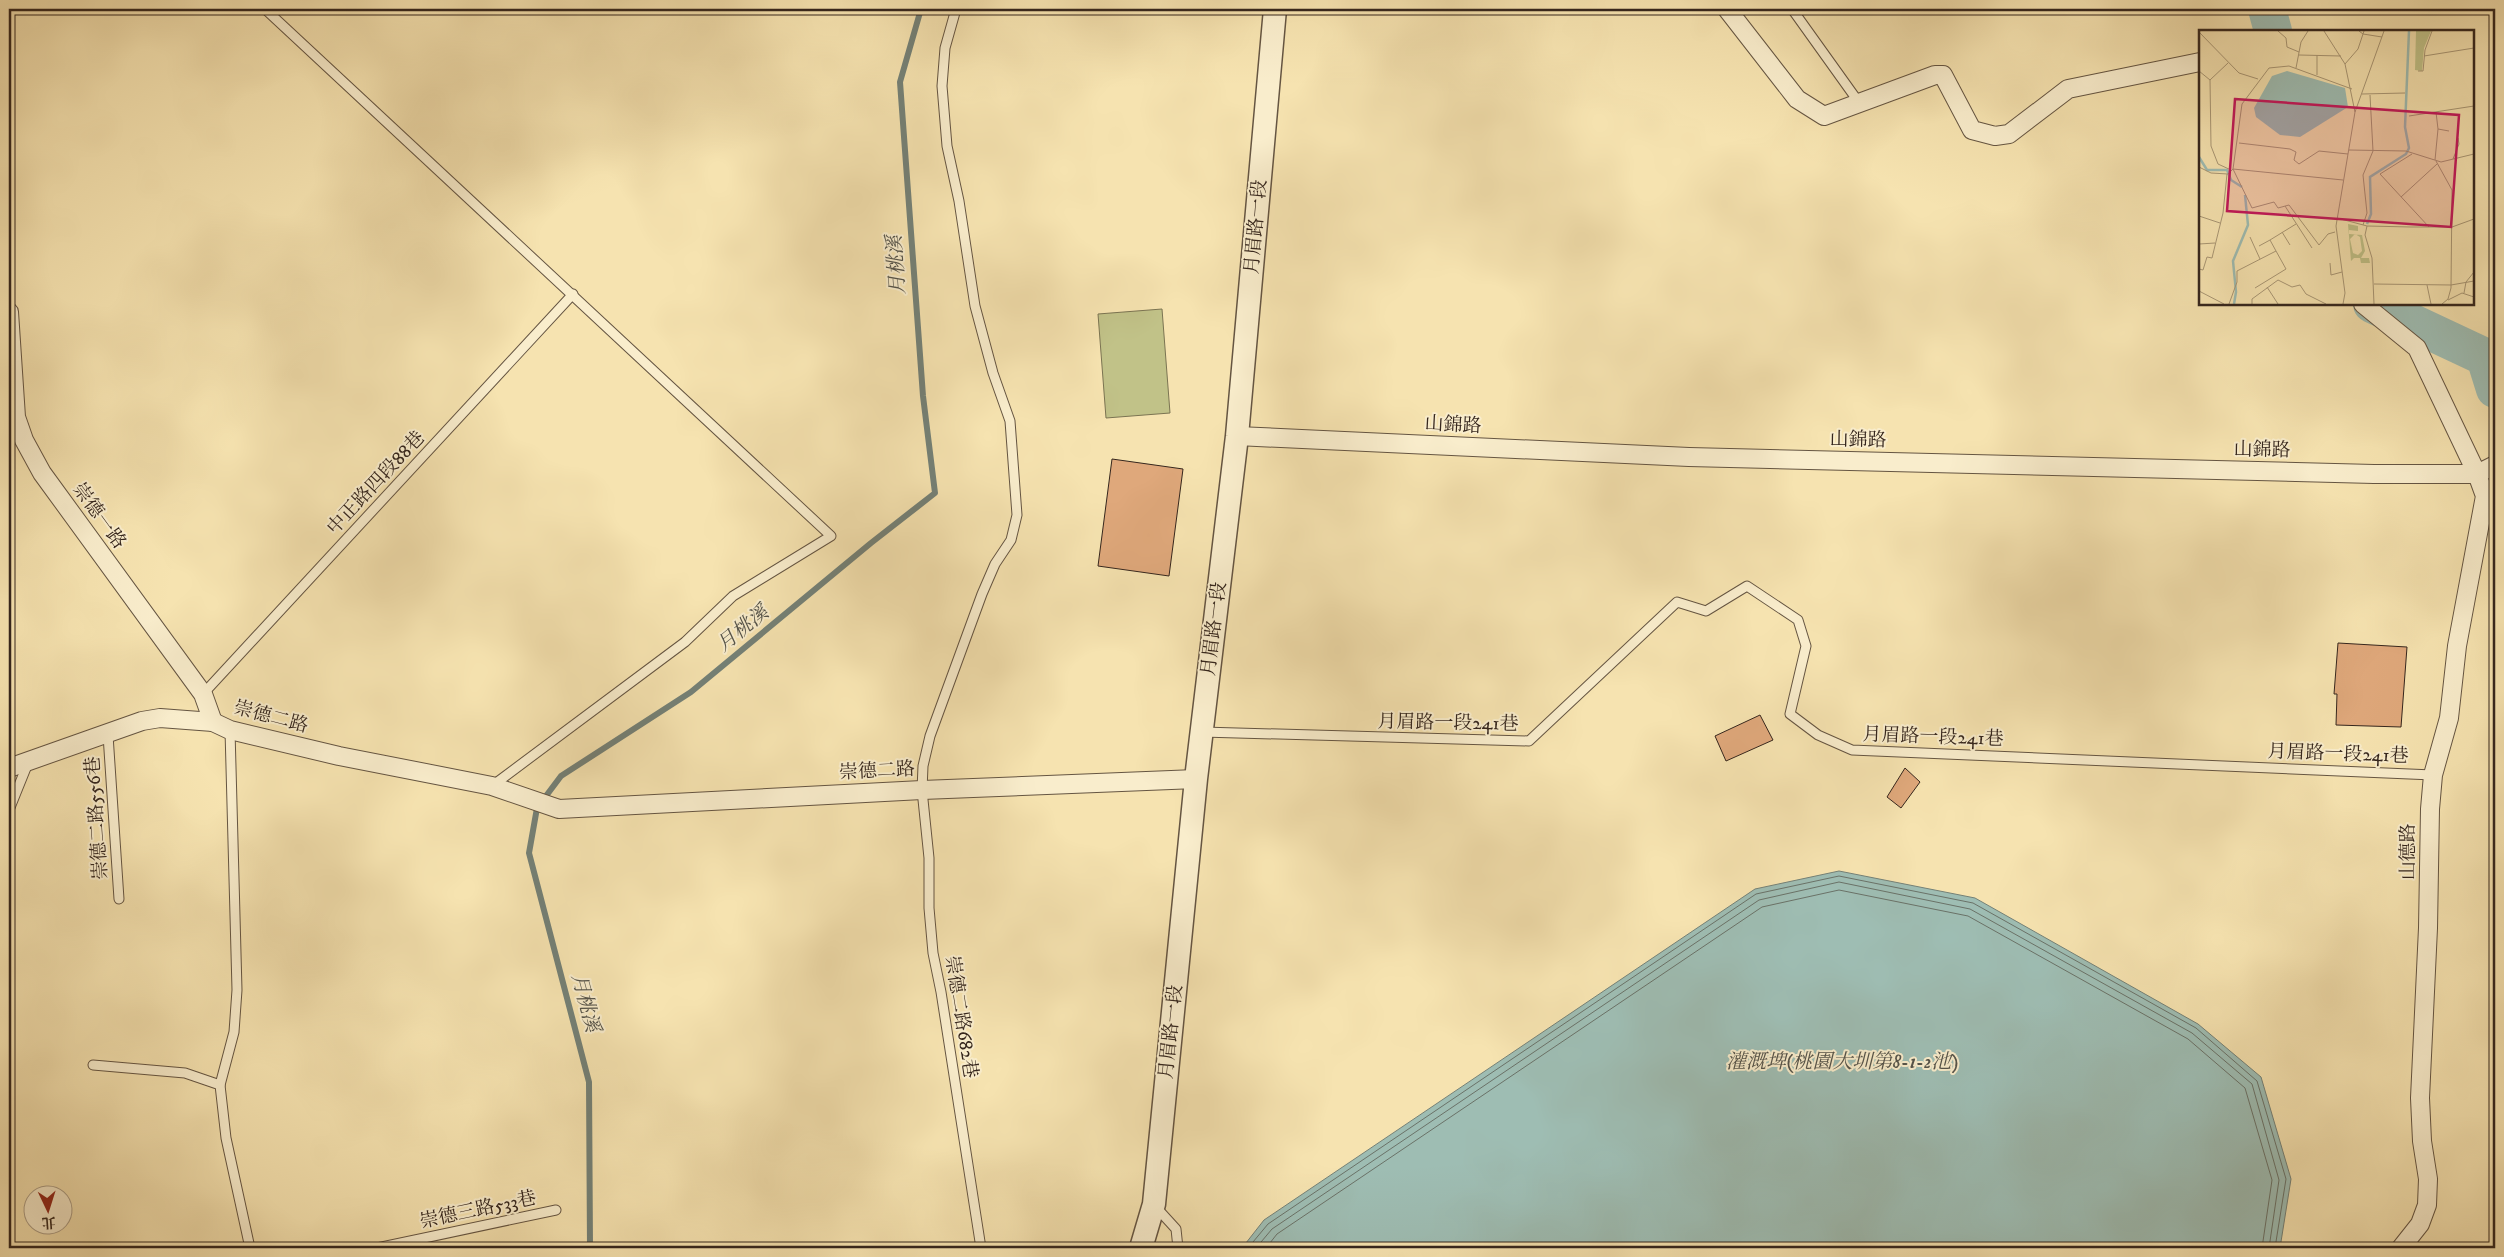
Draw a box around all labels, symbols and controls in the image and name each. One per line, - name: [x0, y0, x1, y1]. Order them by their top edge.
- inset map: [2199, 30, 2474, 305]
- street label: 月眉路一段: [1240, 179, 1272, 275]
- water label: 月桃溪: [882, 232, 912, 296]
- street label: 山錦路: [1424, 412, 1482, 438]
- street label: 中正路四段88巷: [322, 427, 430, 539]
- street label: 山錦路: [1829, 428, 1887, 452]
- street label: 山錦路: [2233, 438, 2291, 462]
- street label: 崇德一路: [67, 478, 131, 554]
- street label: 月眉路一段: [1197, 580, 1231, 678]
- water label: 月桃溪: [712, 599, 776, 658]
- street label: 崇德二路: [231, 696, 311, 738]
- street label: 月眉路一段241巷: [1377, 710, 1519, 736]
- street label: 月眉路一段241巷: [1862, 723, 2004, 751]
- street label: 月眉路一段241巷: [2267, 740, 2409, 768]
- street label: 崇德二路556巷: [81, 755, 113, 881]
- street label: 崇德二路: [838, 758, 916, 784]
- street label: 山德路: [2397, 823, 2420, 881]
- street label: 崇德二路682巷: [940, 954, 982, 1080]
- water label: 月桃溪: [565, 971, 605, 1037]
- street label: 月眉路一段: [1155, 984, 1187, 1080]
- water label: 灌溉埤(桃園大圳第8-1-2池): [1726, 1050, 1958, 1075]
- north arrow: [22, 1184, 72, 1234]
- street label: 崇德三路533巷: [418, 1186, 538, 1234]
- text: 北: [41, 1213, 56, 1231]

